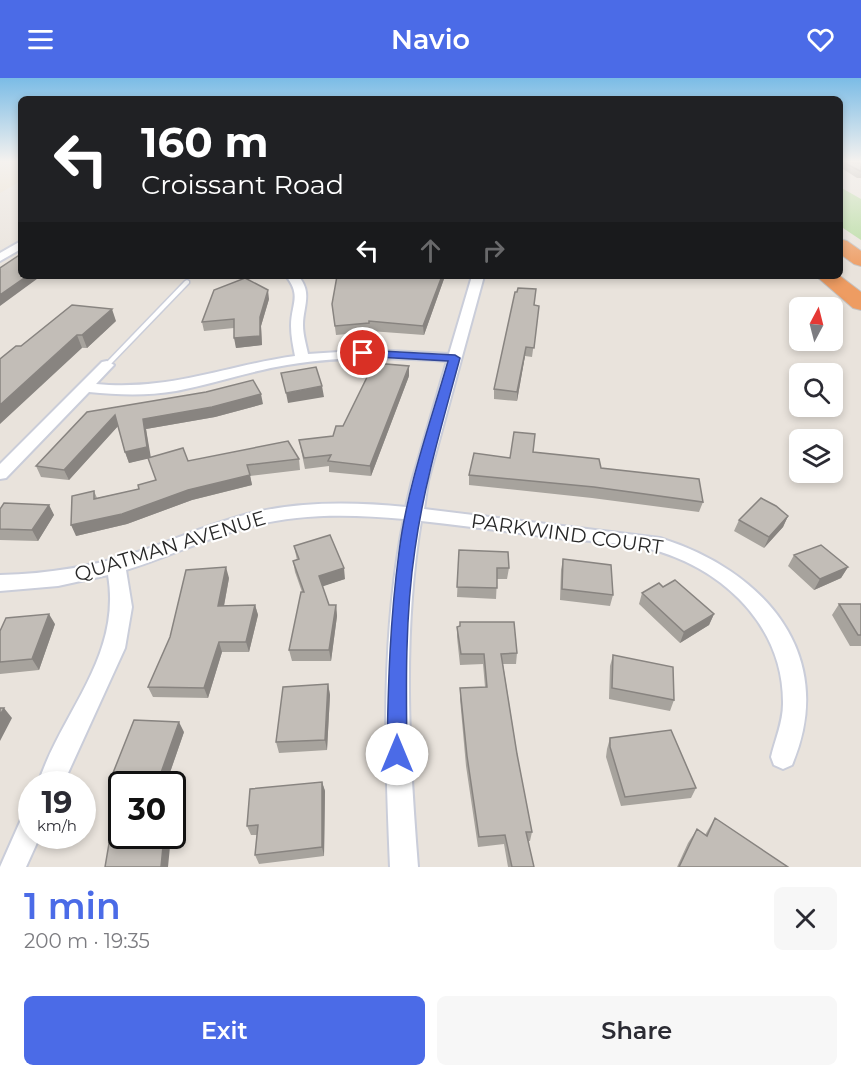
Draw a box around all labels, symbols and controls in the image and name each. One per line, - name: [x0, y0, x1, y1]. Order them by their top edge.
- icon: menu: [24, 23, 57, 56]
- text: Navio: [391, 23, 470, 56]
- icon: heart: [804, 23, 837, 56]
- text: 160 m: [141, 116, 269, 168]
- icon: left: [42, 120, 120, 198]
- text: Croissant Road: [141, 168, 344, 201]
- icon: left: [351, 234, 384, 267]
- icon: ahead: [414, 234, 447, 267]
- icon: right: [477, 234, 510, 267]
- north arrow: [789, 297, 843, 351]
- map controls: [789, 297, 843, 483]
- pin: [337, 327, 388, 378]
- icon: arrive: [346, 336, 379, 369]
- button: search: [789, 363, 843, 417]
- button: layers: [789, 429, 843, 483]
- street label: QUATMAN AVENUE: [72, 506, 268, 586]
- street label: PARKWIND COURT: [470, 509, 665, 559]
- position arrow: [365, 722, 429, 786]
- speed limit sign: 30: [108, 771, 186, 849]
- text: 19: [42, 784, 72, 821]
- text: km/h: [37, 816, 77, 835]
- text: 1 min: [24, 884, 121, 928]
- button: close: [774, 887, 837, 950]
- text: 200 m · 19:35: [24, 929, 150, 953]
- button: Exit: [24, 996, 425, 1065]
- button: Share: [437, 996, 837, 1065]

